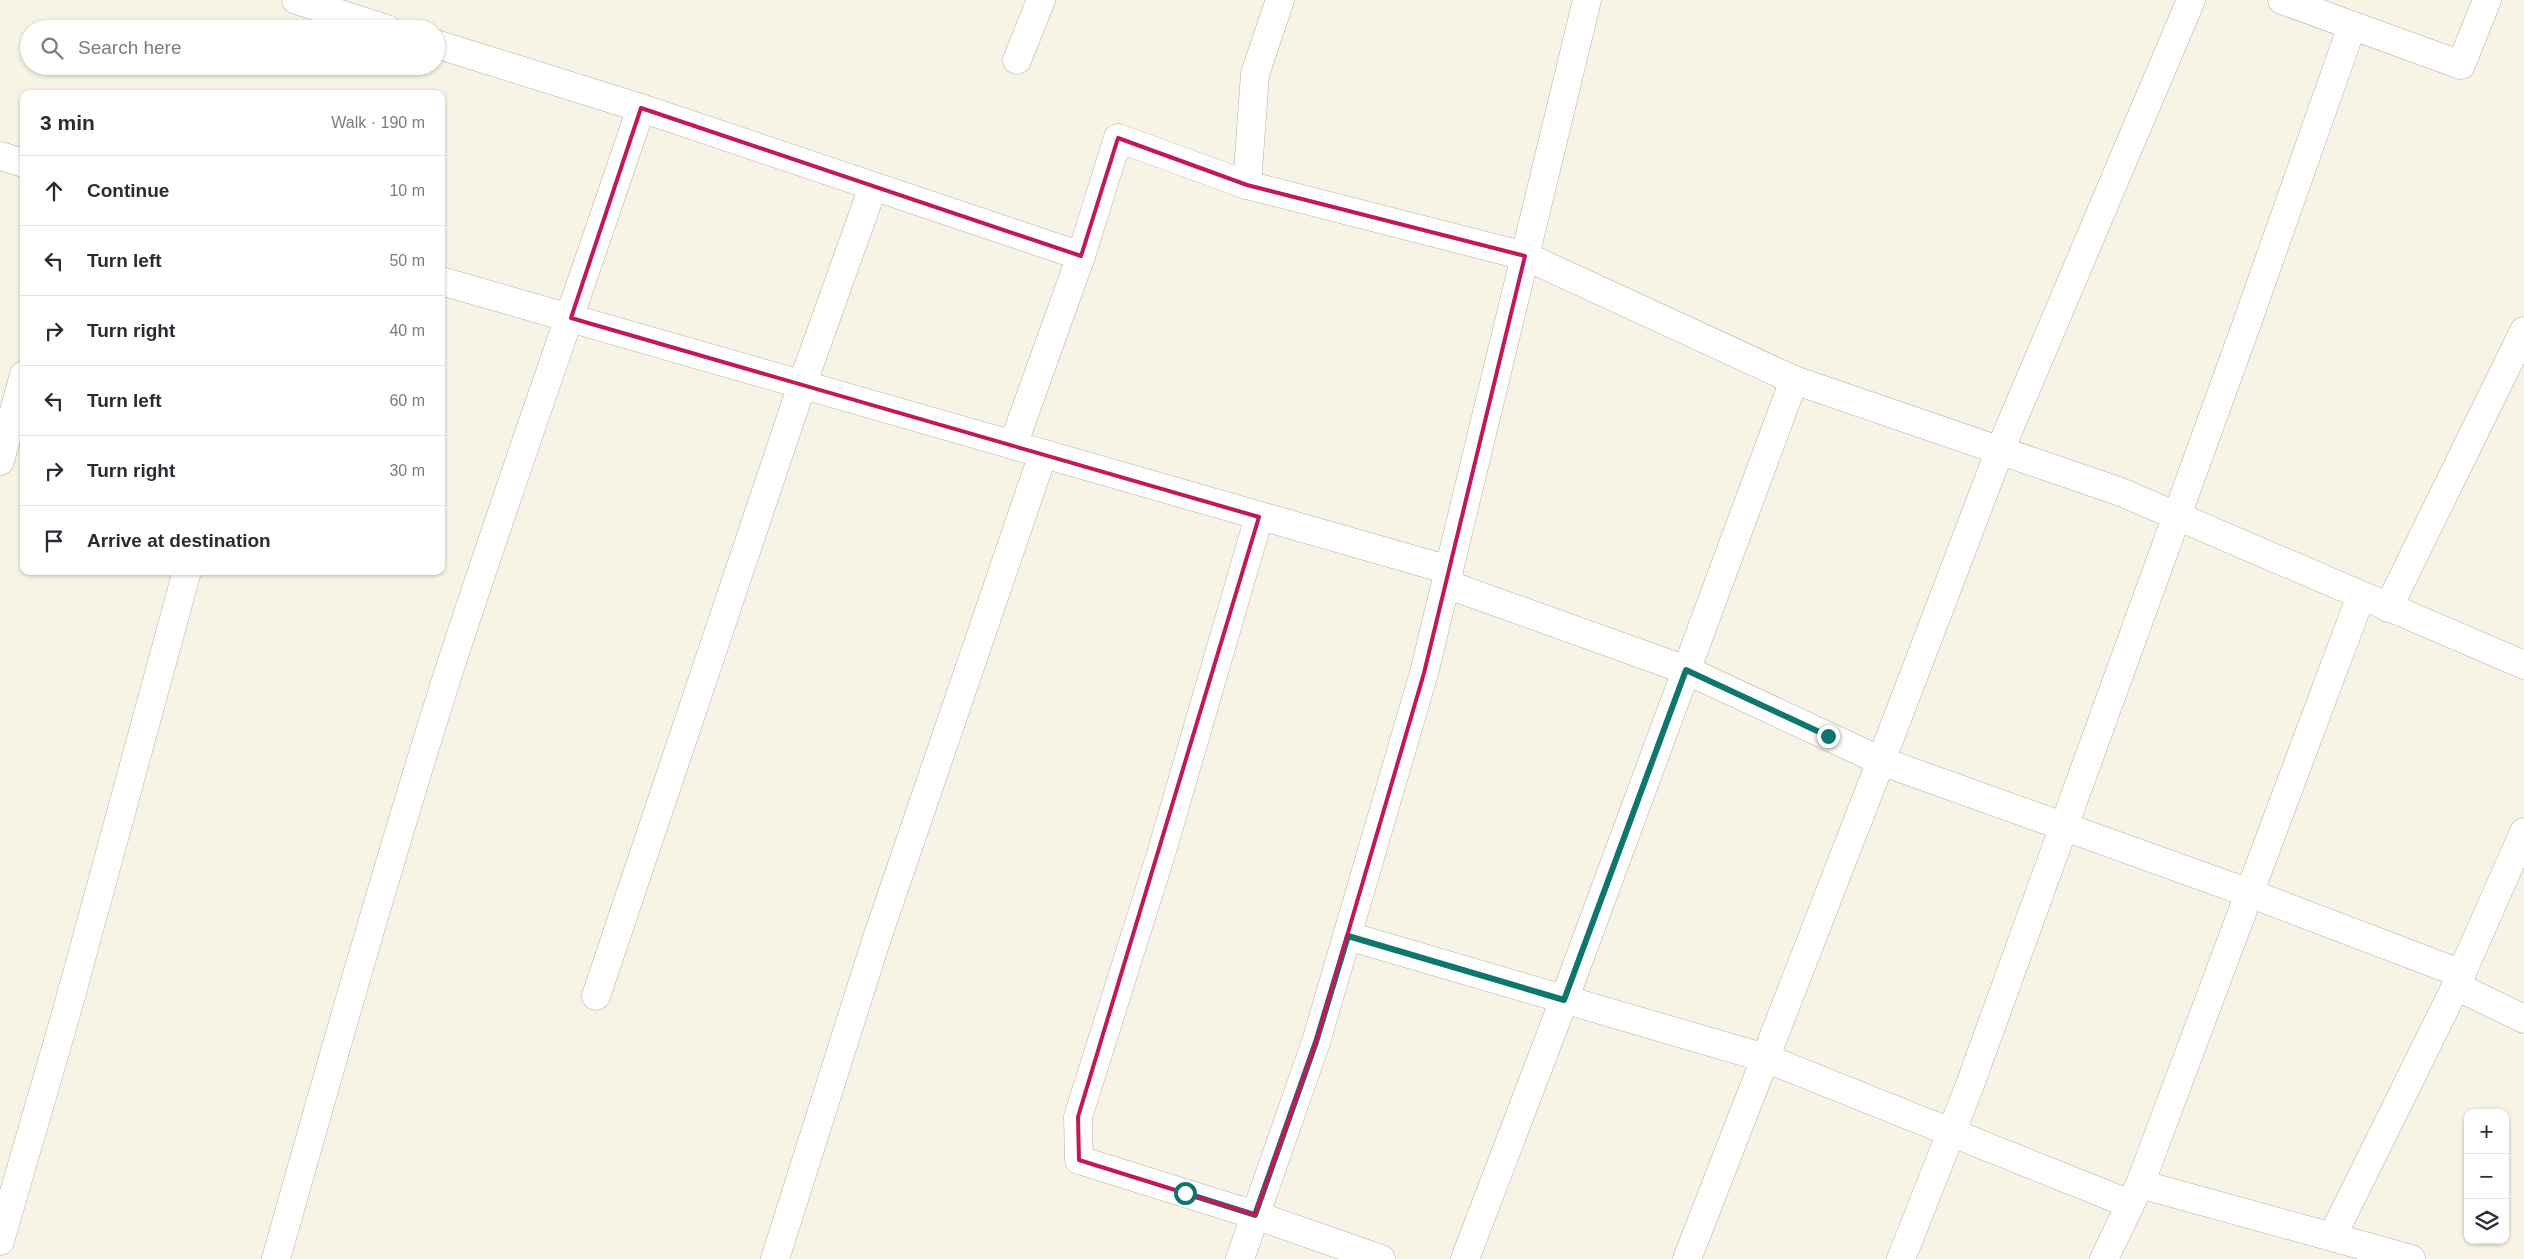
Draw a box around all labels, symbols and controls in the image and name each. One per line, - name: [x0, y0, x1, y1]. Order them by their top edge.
- search box: [20, 20, 445, 75]
- icon: search: [38, 34, 66, 62]
- text: Search here: [78, 37, 182, 58]
- text: 3 min: [40, 111, 95, 134]
- text: Walk · 190 m: [331, 114, 425, 131]
- icon: ahead: [40, 177, 68, 205]
- text: Continue: [87, 180, 169, 201]
- text: 10 m: [389, 182, 425, 199]
- icon: left: [40, 247, 68, 275]
- text: Turn left: [87, 250, 162, 271]
- text: 50 m: [389, 252, 425, 269]
- icon: right: [40, 317, 68, 345]
- text: Turn right: [87, 320, 175, 341]
- text: 40 m: [389, 322, 425, 339]
- icon: left: [40, 387, 68, 415]
- text: Turn left: [87, 390, 162, 411]
- text: 60 m: [389, 392, 425, 409]
- icon: right: [40, 457, 68, 485]
- text: Turn right: [87, 460, 175, 481]
- text: 30 m: [389, 462, 425, 479]
- icon: arrive: [40, 527, 68, 555]
- text: Arrive at destination: [87, 530, 271, 551]
- route end: [1817, 725, 1840, 748]
- map controls: [2464, 1109, 2509, 1244]
- button: +: [2464, 1109, 2509, 1154]
- button: −: [2464, 1154, 2509, 1199]
- route start: [1174, 1182, 1197, 1205]
- button: layers: [2464, 1199, 2509, 1244]

